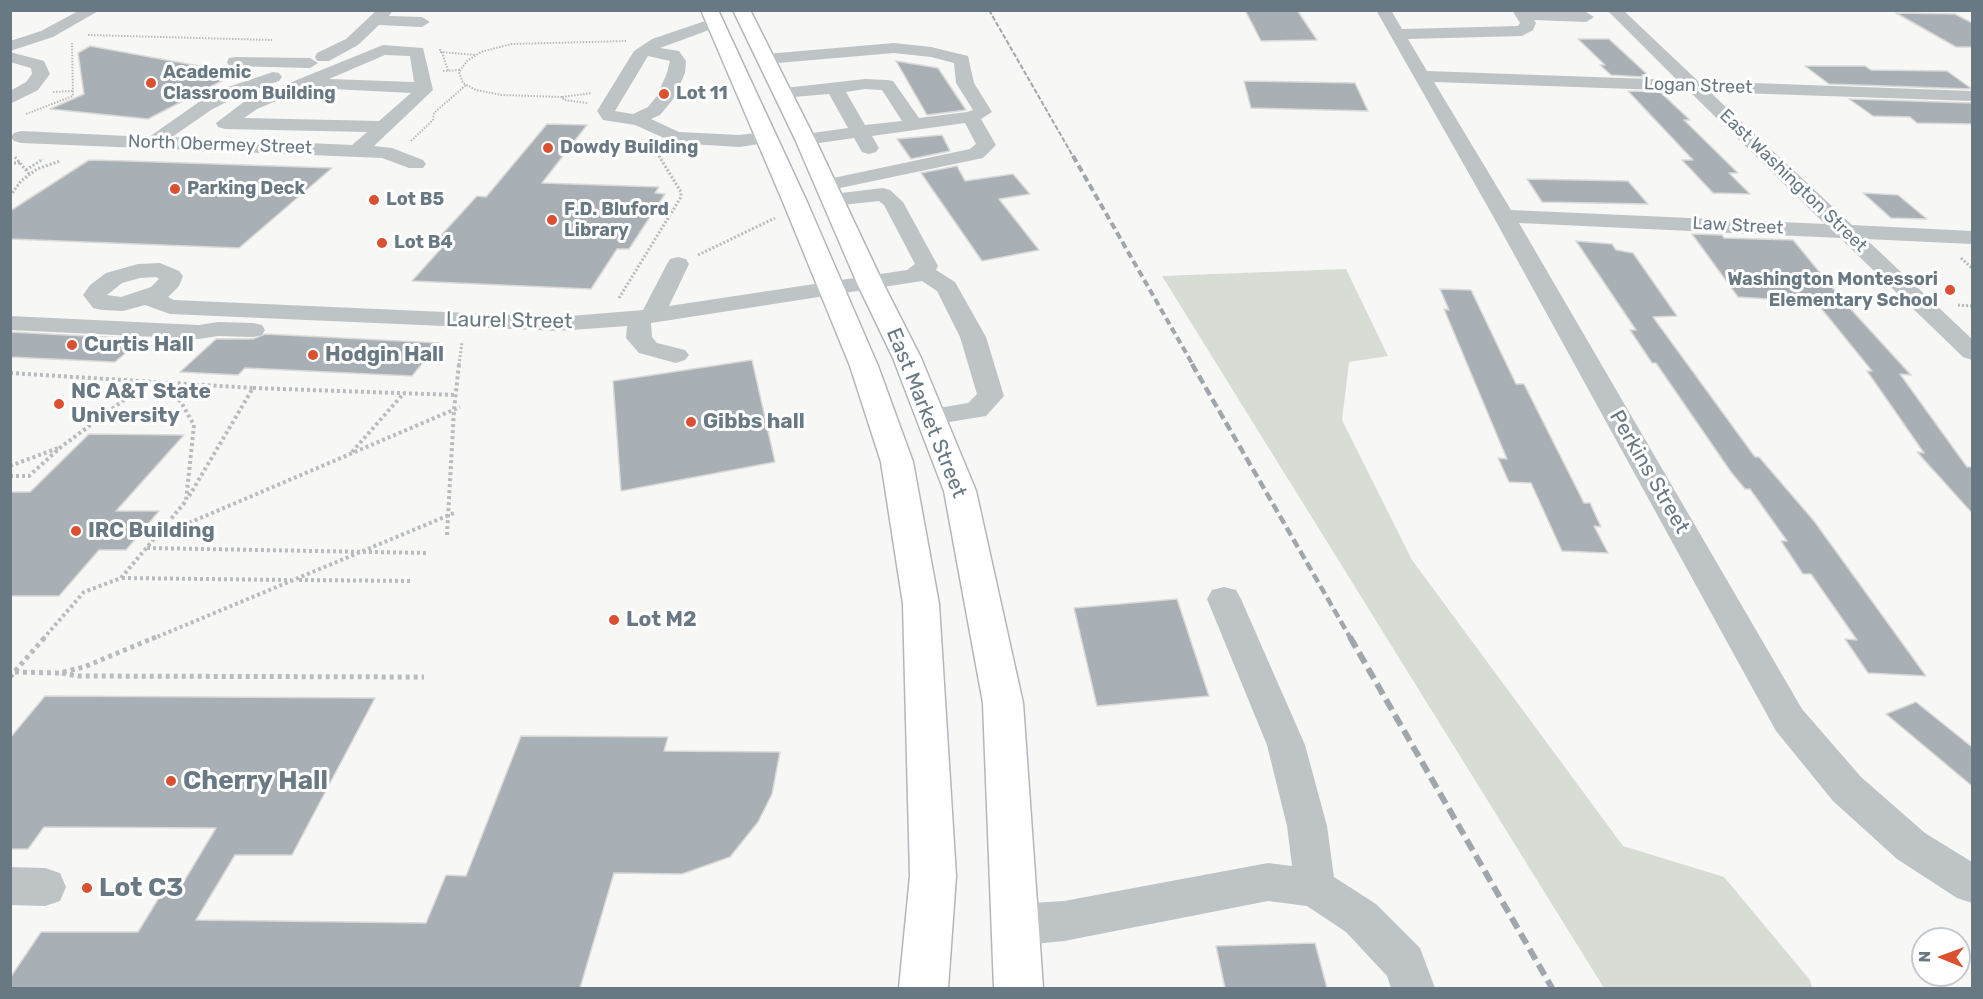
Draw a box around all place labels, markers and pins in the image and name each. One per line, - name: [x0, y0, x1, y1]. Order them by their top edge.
- place label: Academic Classroom Building: [163, 62, 336, 104]
- marker: Academic Classroom Building: [144, 76, 158, 90]
- place label: Lot 11: [676, 83, 728, 105]
- marker: Lot 11: [657, 87, 671, 101]
- place label: Dowdy Building: [560, 137, 698, 159]
- marker: Dowdy Building: [541, 141, 555, 155]
- place label: Parking Deck: [187, 178, 305, 200]
- marker: Parking Deck: [168, 182, 182, 196]
- place label: Lot B5: [386, 189, 444, 211]
- marker: Lot B5: [367, 193, 381, 207]
- place label: F.D. Bluford Library: [564, 199, 669, 242]
- marker: F.D. Bluford Library: [545, 213, 559, 227]
- place label: Lot B4: [394, 232, 453, 254]
- marker: Lot B4: [375, 236, 389, 250]
- place label: Washington Montessori Elementary School: [1727, 269, 1938, 312]
- marker: Washington Montessori Elementary School: [1943, 283, 1957, 297]
- place label: Curtis Hall: [84, 332, 194, 358]
- marker: Curtis Hall: [65, 338, 79, 352]
- place label: Hodgin Hall: [325, 342, 444, 368]
- marker: Hodgin Hall: [306, 348, 320, 362]
- place label: NC A&T State University: [71, 379, 211, 429]
- marker: NC A&T State University: [52, 397, 66, 411]
- place label: Gibbs hall: [703, 409, 805, 435]
- marker: Gibbs hall: [684, 415, 698, 429]
- place label: IRC Building: [88, 518, 215, 544]
- marker: IRC Building: [69, 524, 83, 538]
- place label: Lot M2: [626, 607, 697, 633]
- marker: Lot M2: [607, 613, 621, 627]
- place label: Cherry Hall: [183, 765, 328, 797]
- marker: Cherry Hall: [164, 774, 178, 788]
- place label: Lot C3: [99, 872, 183, 904]
- marker: Lot C3: [80, 881, 94, 895]

